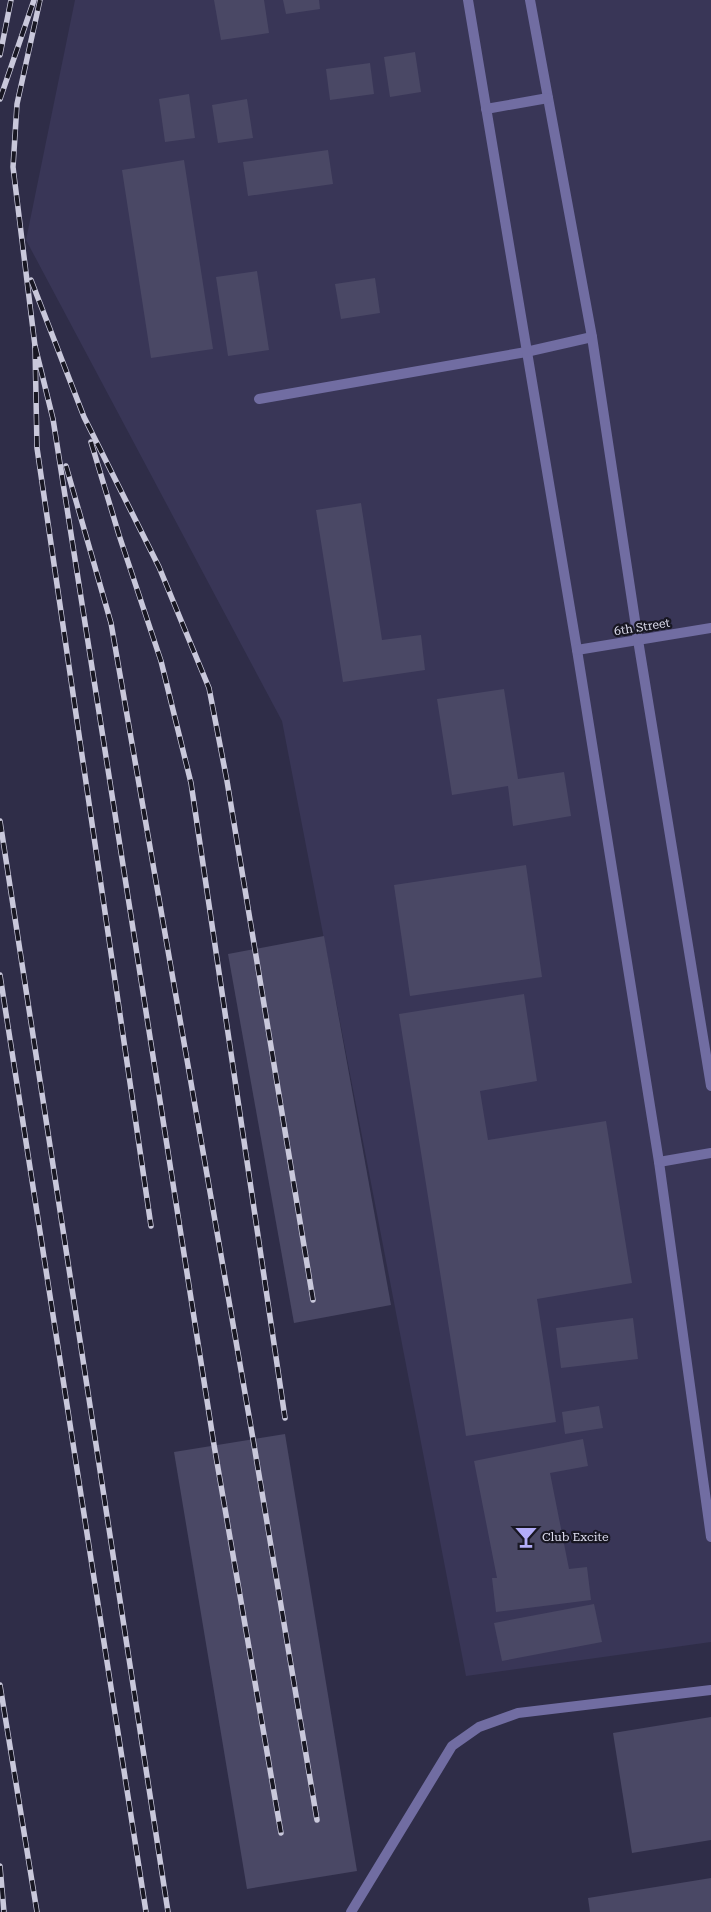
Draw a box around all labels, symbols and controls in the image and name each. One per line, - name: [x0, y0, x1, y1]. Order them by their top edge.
- street label: 6th Street: [613, 616, 671, 638]
- bar icon: Club Excite: [513, 1524, 539, 1550]
- place label: Club Excite: [542, 1530, 609, 1544]

